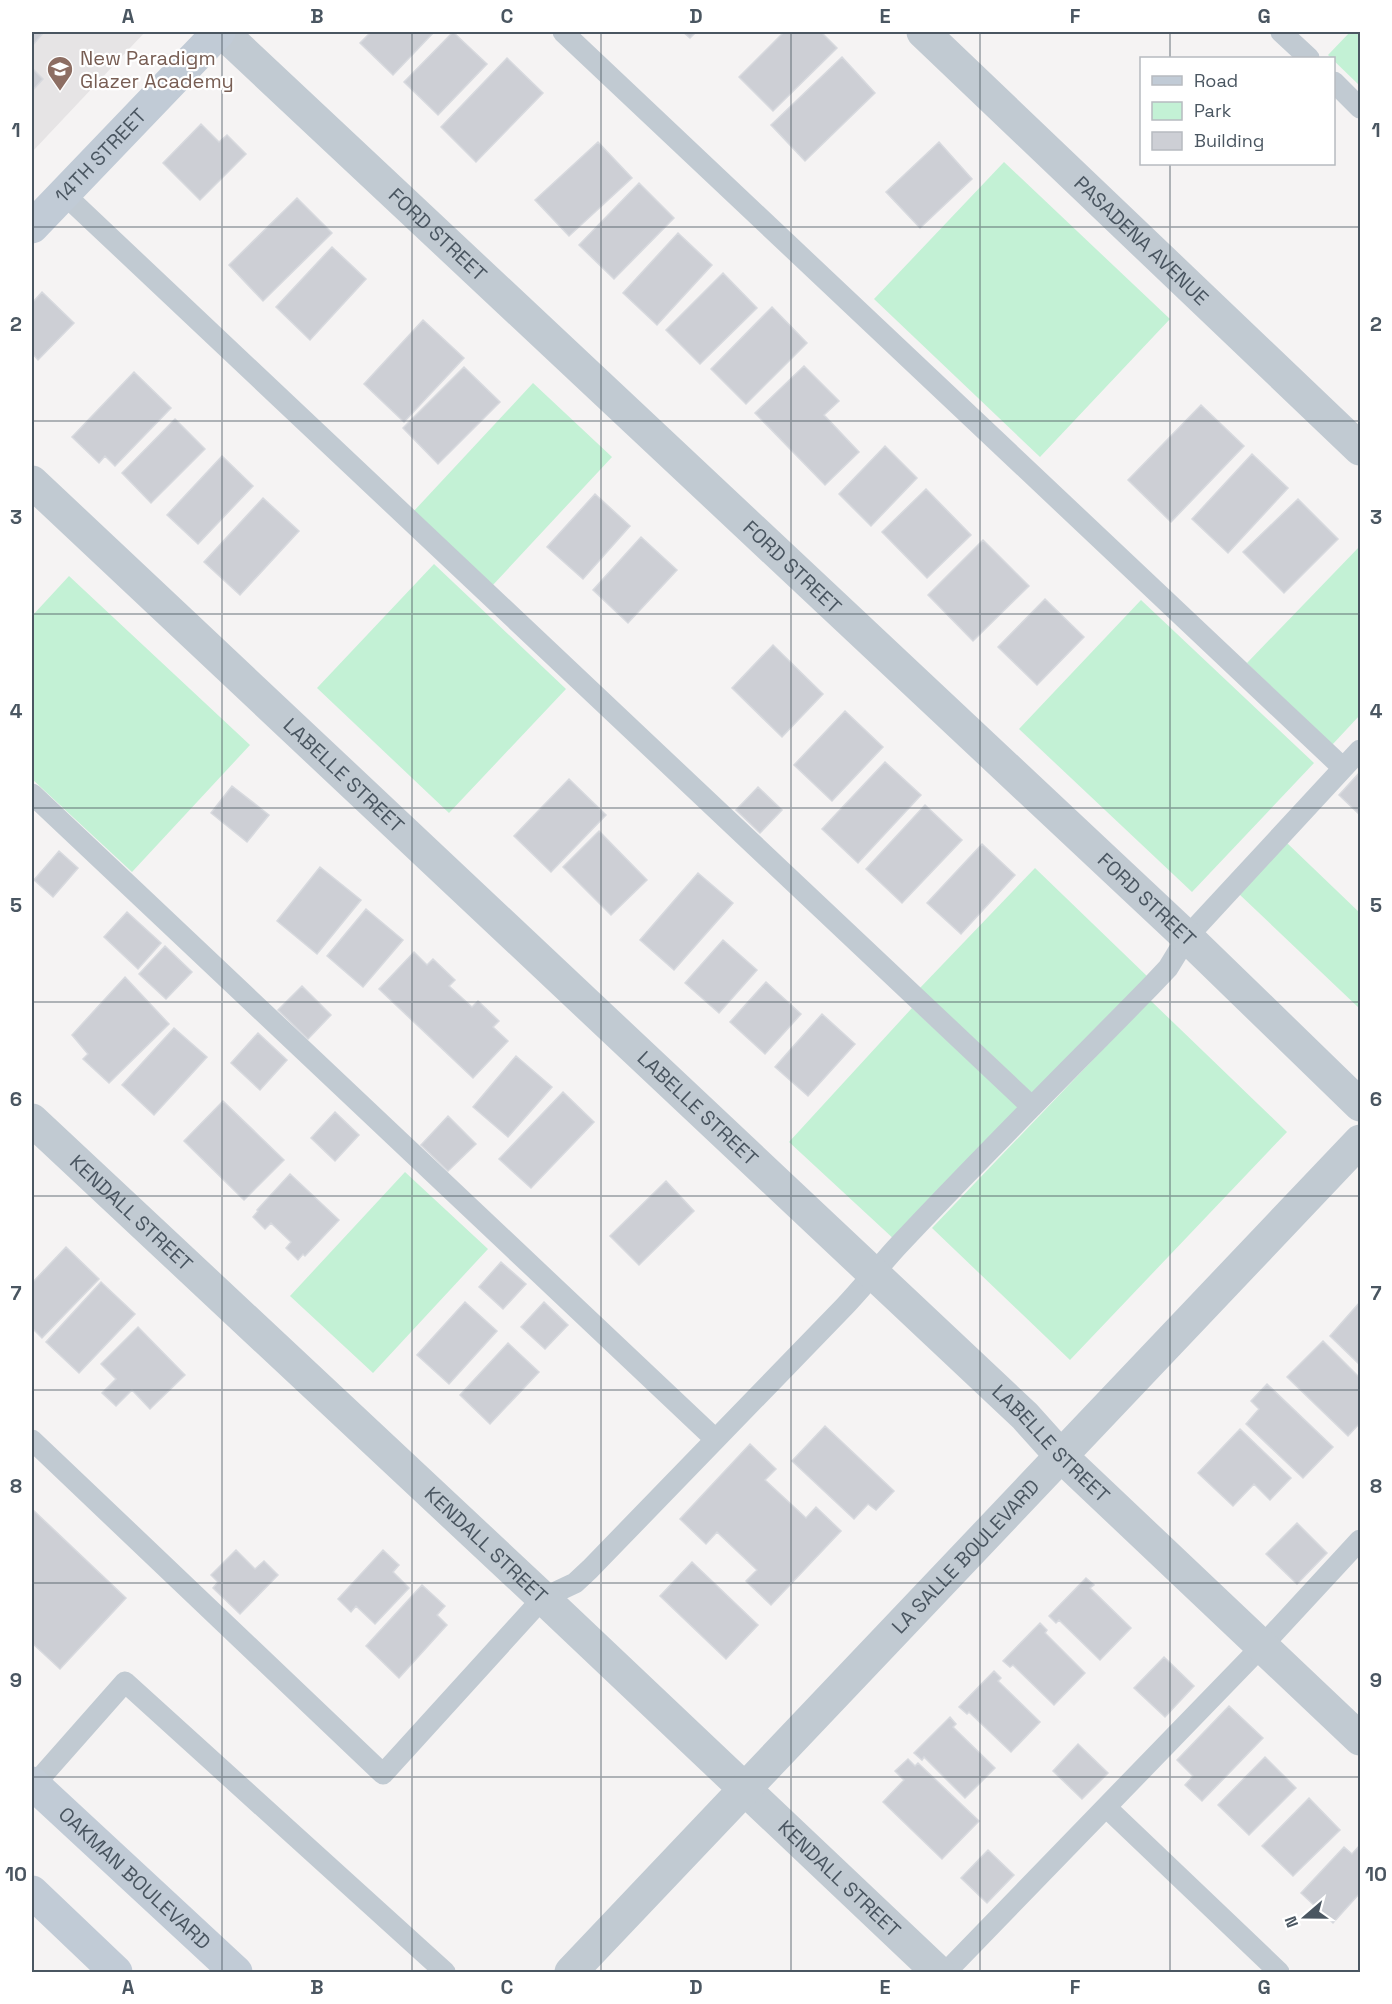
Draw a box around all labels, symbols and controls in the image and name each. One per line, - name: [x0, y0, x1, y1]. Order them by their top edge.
- text: A: [122, 3, 135, 29]
- text: B: [310, 3, 324, 29]
- text: C: [501, 3, 514, 29]
- text: D: [689, 3, 703, 29]
- text: E: [879, 3, 891, 29]
- text: F: [1070, 3, 1081, 29]
- text: G: [1257, 3, 1271, 29]
- place label: New Paradigm Glazer Academy: [80, 45, 234, 94]
- school or university icon: New Paradigm Glazer Academy: [45, 54, 75, 92]
- legend: [1140, 57, 1335, 165]
- text: Road: [1194, 69, 1238, 92]
- text: Park: [1194, 99, 1232, 122]
- street label: 14TH STREET: [49, 103, 152, 208]
- text: 1: [11, 117, 21, 143]
- text: 1: [1371, 117, 1381, 143]
- text: Building: [1194, 129, 1264, 152]
- street label: PASADENA AVENUE: [1069, 170, 1214, 311]
- street label: FORD STREET: [383, 182, 493, 287]
- text: 2: [10, 311, 22, 337]
- text: 2: [1370, 311, 1382, 337]
- text: 3: [10, 504, 22, 530]
- text: 3: [1370, 504, 1382, 530]
- street label: FORD STREET: [738, 515, 847, 619]
- text: 4: [10, 698, 23, 724]
- text: 4: [1370, 698, 1383, 724]
- street label: LABELLE STREET: [278, 712, 410, 839]
- street label: FORD STREET: [1092, 847, 1202, 952]
- text: 5: [10, 892, 22, 918]
- text: 5: [1370, 892, 1382, 918]
- street label: LABELLE STREET: [632, 1045, 764, 1172]
- text: 6: [10, 1086, 22, 1112]
- text: 6: [1370, 1086, 1382, 1112]
- street label: KENDALL STREET: [64, 1149, 199, 1277]
- text: 7: [10, 1280, 22, 1306]
- text: 7: [1370, 1280, 1382, 1306]
- street label: LABELLE STREET: [987, 1379, 1115, 1508]
- text: 8: [10, 1473, 22, 1499]
- text: 8: [1370, 1473, 1382, 1499]
- street label: LA SALLE BOULEVARD: [886, 1474, 1045, 1639]
- street label: KENDALL STREET: [419, 1481, 553, 1609]
- text: 9: [10, 1667, 22, 1693]
- text: 9: [1370, 1667, 1382, 1693]
- street label: OAKMAN BOULEVARD: [53, 1801, 216, 1955]
- street label: KENDALL STREET: [773, 1815, 906, 1943]
- text: 10: [5, 1861, 27, 1887]
- text: 10: [1365, 1861, 1387, 1887]
- north arrow: [1275, 1887, 1335, 1947]
- text: N: [1280, 1913, 1303, 1931]
- text: A: [122, 1974, 135, 2000]
- text: B: [310, 1974, 324, 2000]
- text: C: [501, 1974, 514, 2000]
- text: D: [689, 1974, 703, 2000]
- text: E: [879, 1974, 891, 2000]
- text: F: [1070, 1974, 1081, 2000]
- text: G: [1257, 1974, 1271, 2000]

